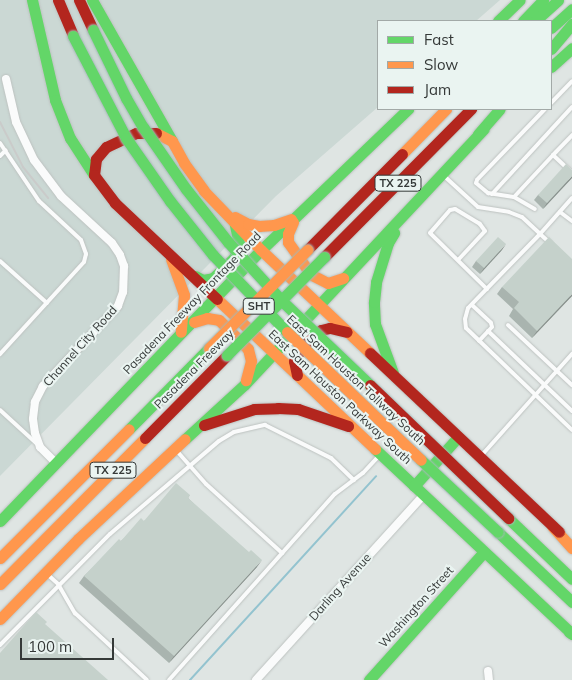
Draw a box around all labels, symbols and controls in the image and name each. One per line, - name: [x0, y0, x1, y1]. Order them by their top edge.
- legend: [377, 20, 552, 110]
- text: Fast: [424, 30, 454, 49]
- text: Slow: [424, 55, 458, 74]
- text: Jam: [424, 80, 451, 99]
- road number: TX 225: [374, 174, 422, 192]
- street label: Pasadena Freeway Frontage Road: [120, 229, 264, 377]
- road number: SHT: [243, 298, 275, 314]
- street label: Channel City Road: [40, 303, 120, 389]
- street label: East Sam Houston Tollway South: [284, 312, 428, 448]
- street label: Pasadena Freeway: [151, 326, 237, 412]
- street label: East Sam Houston Parkway South: [266, 327, 414, 467]
- road number: TX 225: [89, 462, 137, 478]
- street label: Darling Avenue: [306, 550, 374, 624]
- street label: Washington Street: [376, 563, 456, 651]
- scale bar: [22, 628, 116, 660]
- text: 100 m: [28, 637, 72, 656]

